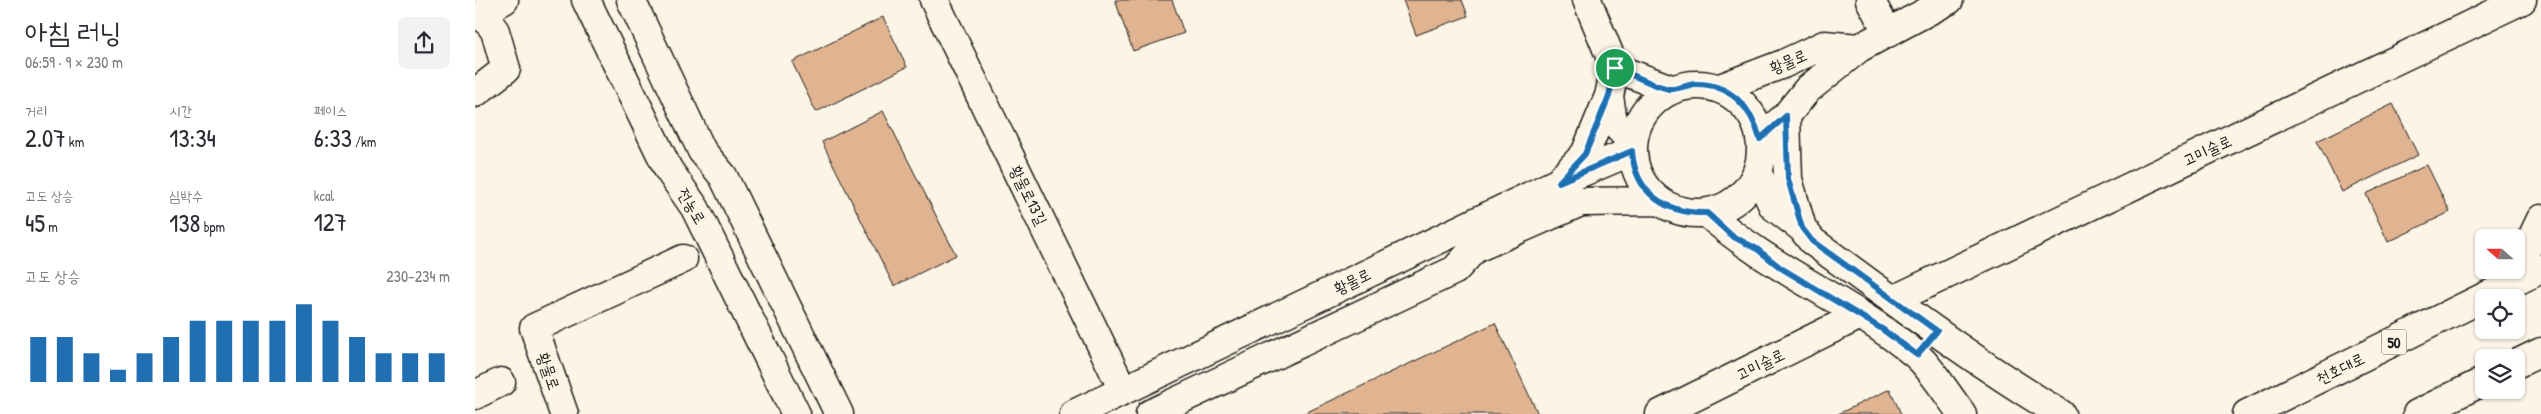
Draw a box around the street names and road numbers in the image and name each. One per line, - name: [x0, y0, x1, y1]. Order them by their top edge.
- street label: 황물로: [1766, 43, 1810, 79]
- street label: 고미술로: [2179, 129, 2235, 171]
- street label: 황물로13길: [1005, 161, 1053, 229]
- street label: 전농로: [673, 184, 711, 228]
- street label: 황물로: [1330, 263, 1374, 299]
- road number: 50: [2381, 330, 2407, 354]
- street label: 고미술로: [1732, 343, 1788, 385]
- street label: 천호대로: [2312, 347, 2368, 389]
- street label: 황물로: [532, 349, 566, 393]

